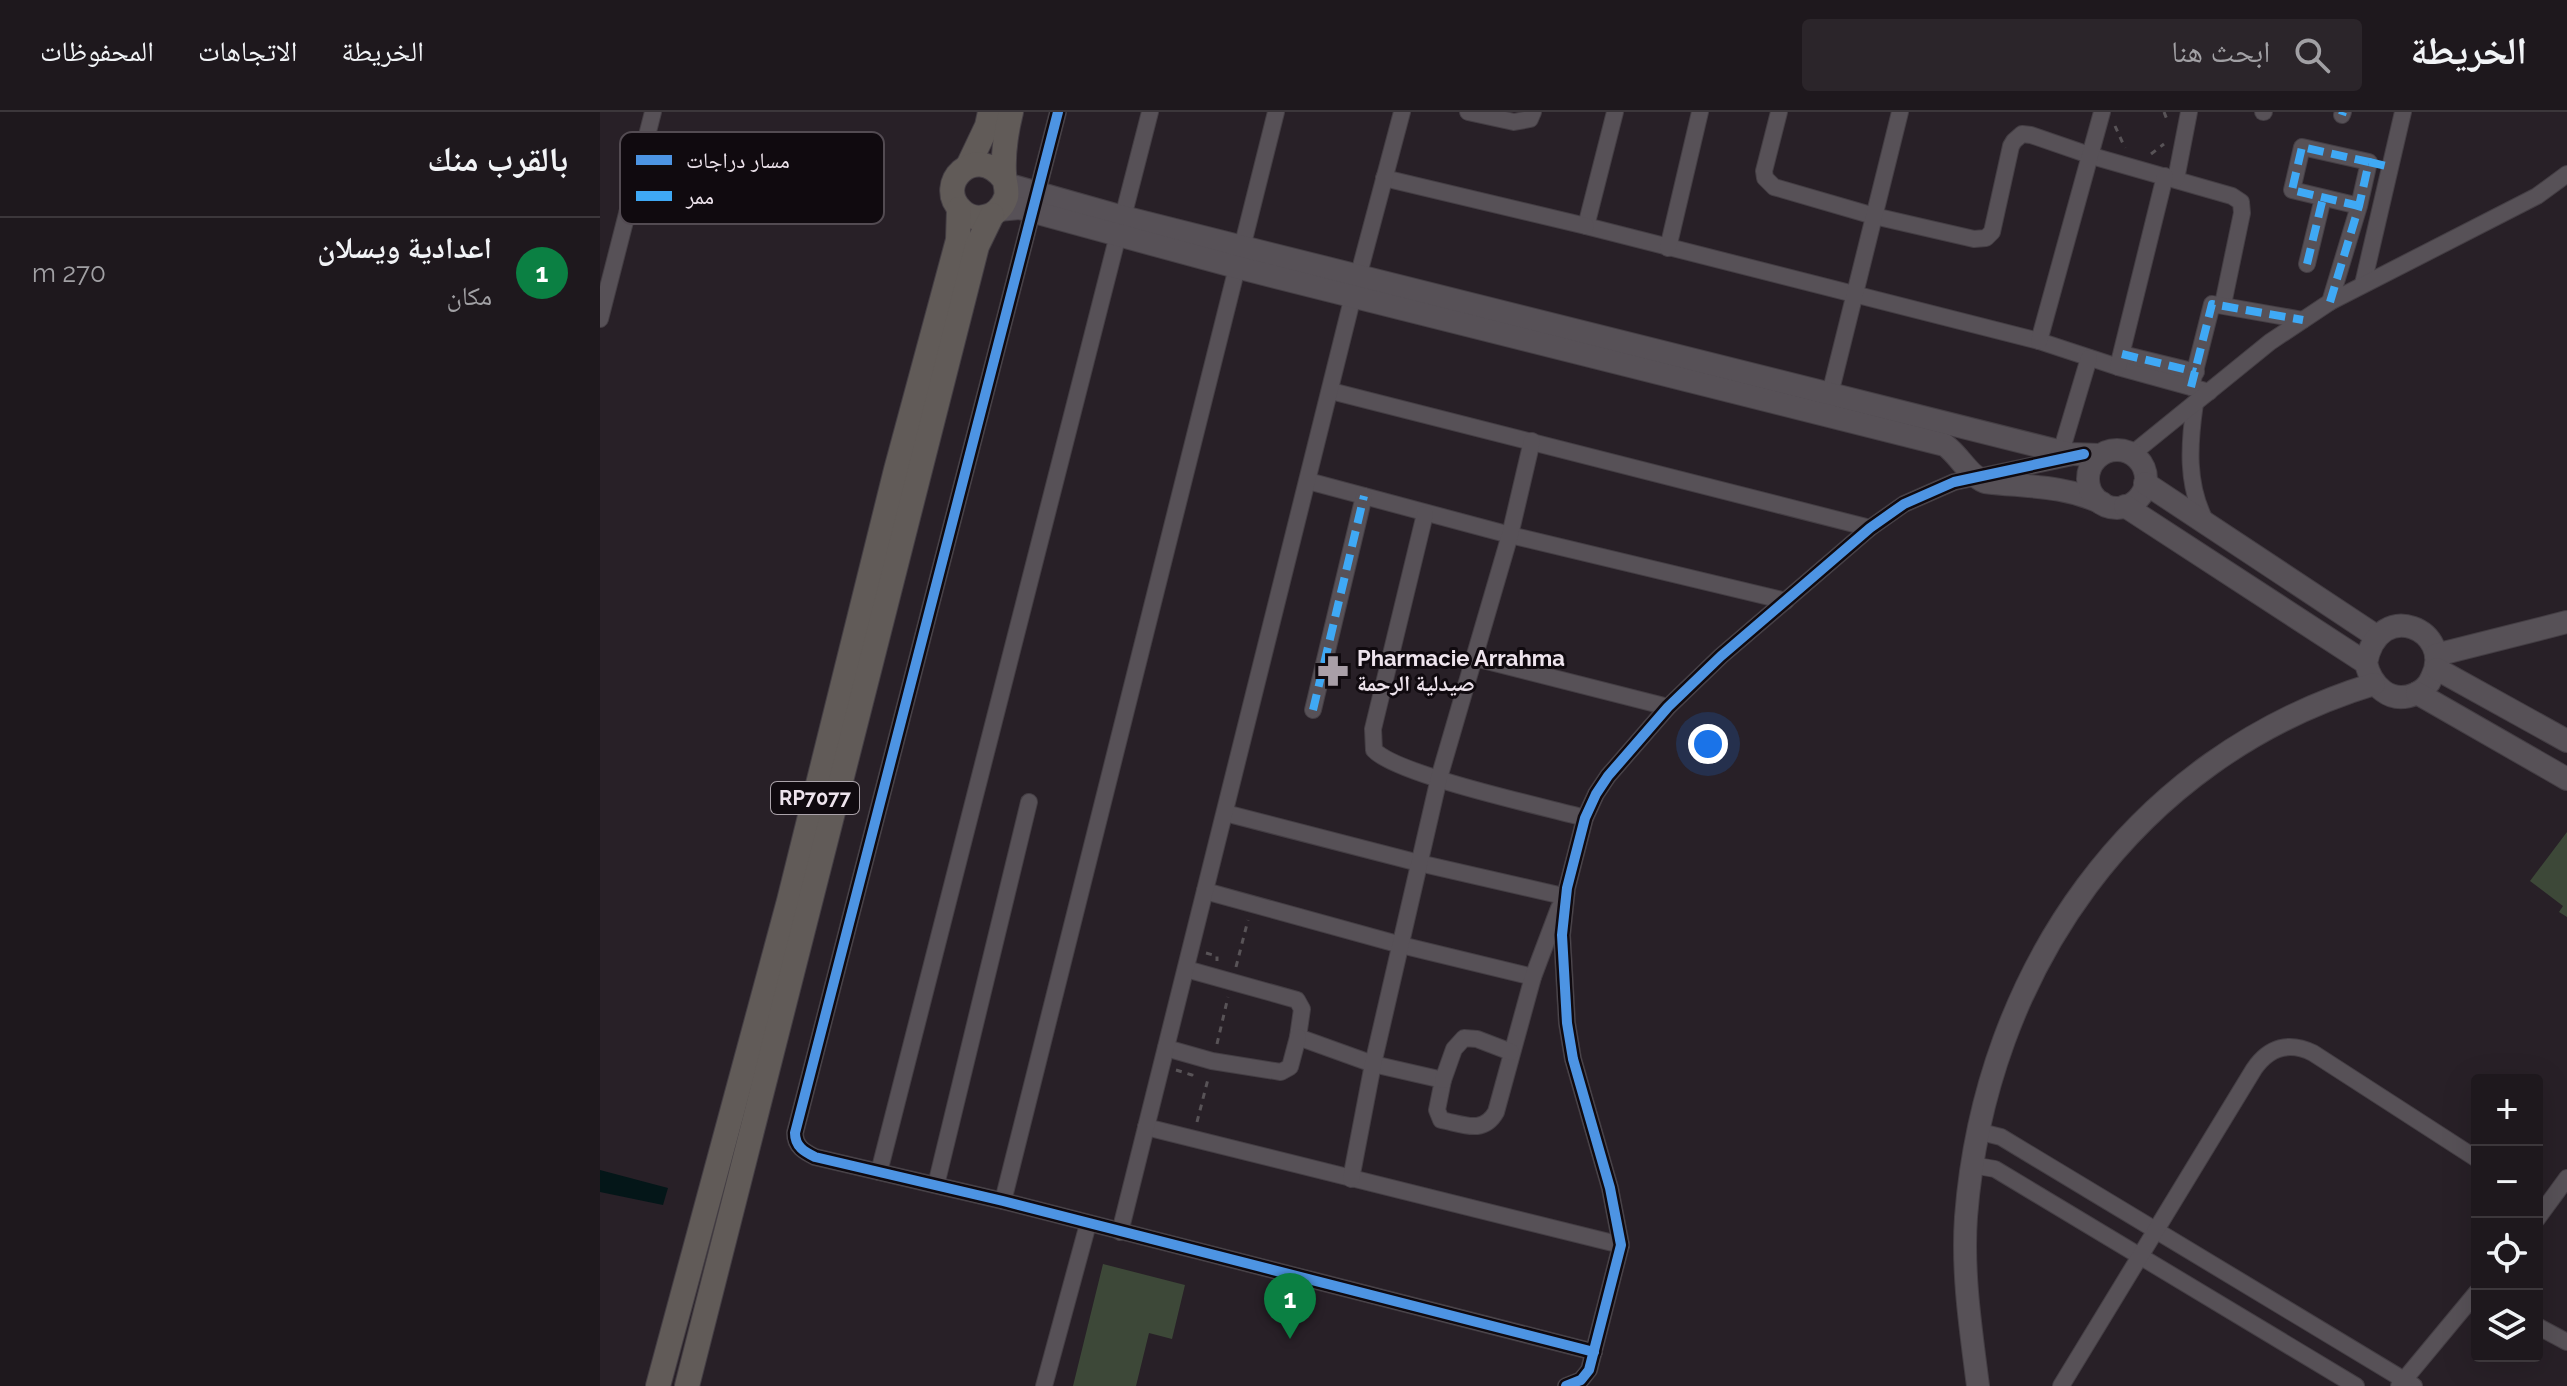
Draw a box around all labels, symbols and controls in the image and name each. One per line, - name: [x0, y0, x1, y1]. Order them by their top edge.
- search box: [1802, 19, 2362, 91]
- text: الخريطة: [2410, 28, 2527, 73]
- icon: search: [2290, 33, 2334, 77]
- text: ابحث هنا: [2171, 34, 2270, 69]
- text: المحفوظات: [40, 35, 154, 68]
- text: الاتجاهات: [198, 35, 297, 68]
- text: الخريطة: [341, 35, 424, 68]
- legend: [620, 132, 884, 224]
- text: بالقرب منك: [427, 139, 568, 179]
- text: مسار دراجات: [686, 147, 790, 173]
- text: ممر: [685, 183, 714, 209]
- text: اعدادية ويسلان: [317, 230, 492, 265]
- text: 270 m: [32, 258, 106, 288]
- text: 1: [536, 258, 548, 288]
- text: مكان: [446, 281, 492, 311]
- place label: Pharmacie Arrahma صيدلية الرحمة: [1357, 645, 1565, 696]
- pharmacy icon: Pharmacie Arrahma صيدلية الرحمة: [1316, 654, 1350, 688]
- your location: [1688, 724, 1728, 764]
- road number: RP7077: [771, 782, 859, 814]
- map controls: [2471, 1074, 2543, 1362]
- button: +: [2471, 1074, 2543, 1146]
- button: −: [2471, 1146, 2543, 1218]
- button: locate: [2471, 1218, 2543, 1290]
- pin: 1: [1264, 1273, 1316, 1339]
- button: layers: [2471, 1290, 2543, 1362]

